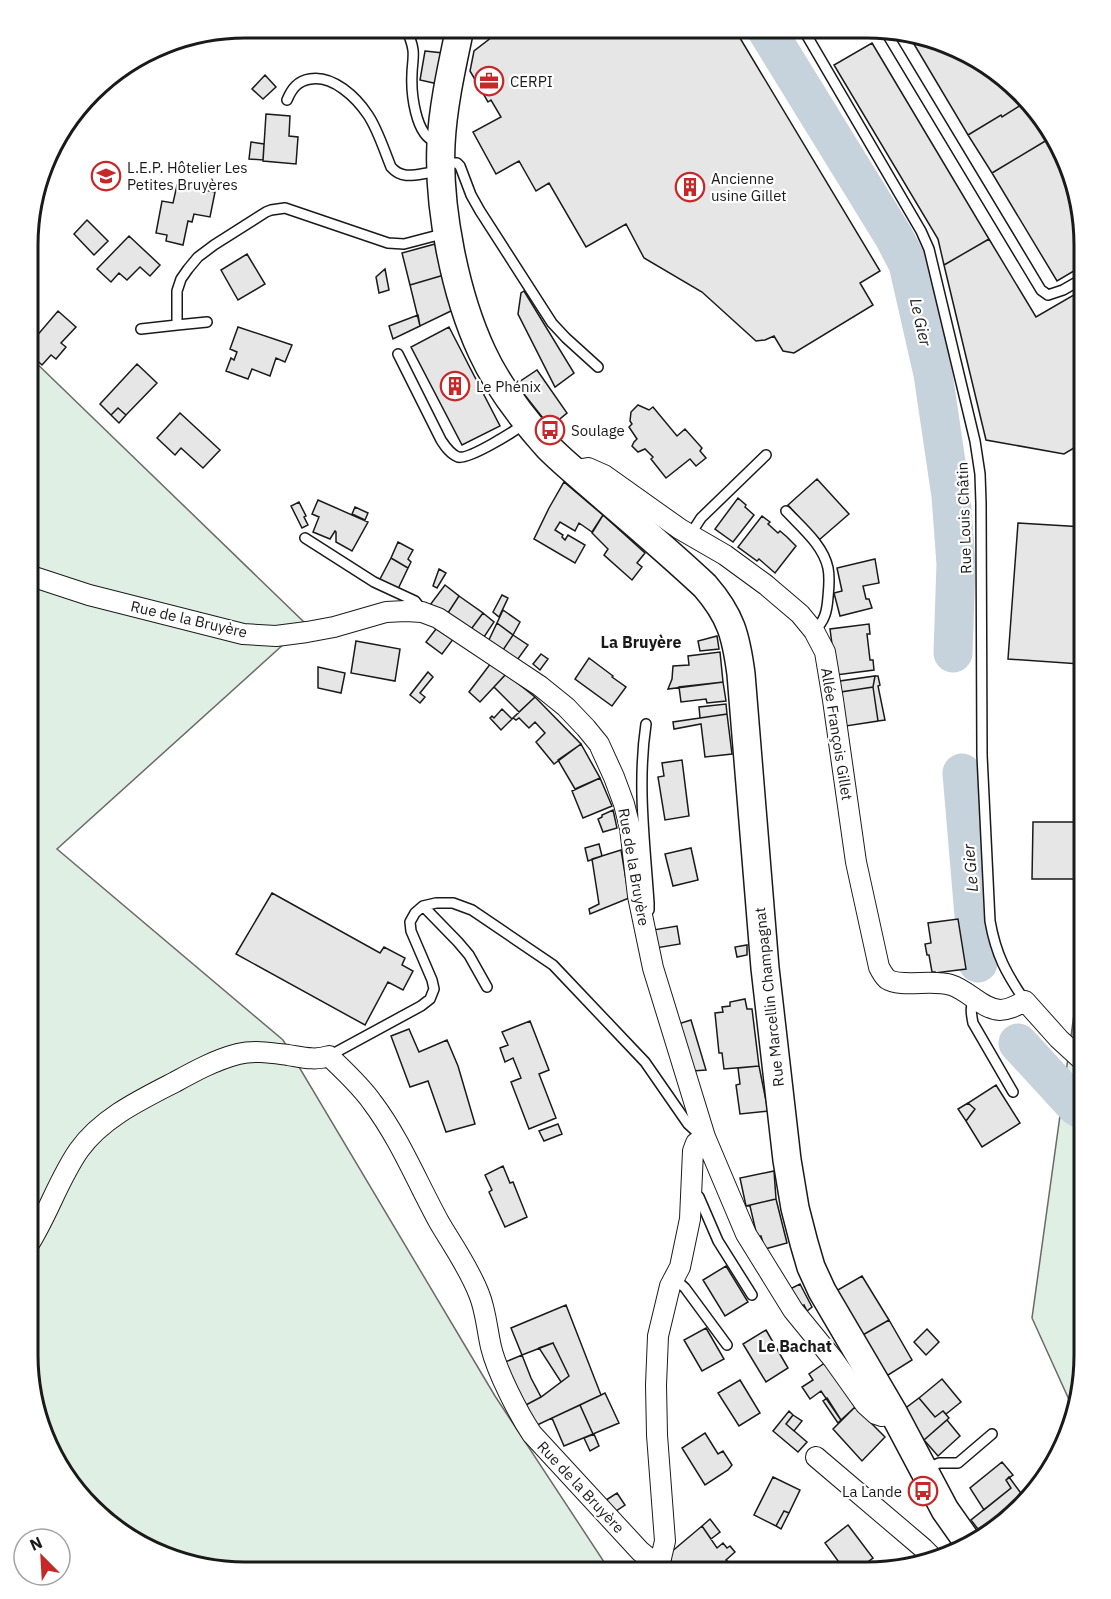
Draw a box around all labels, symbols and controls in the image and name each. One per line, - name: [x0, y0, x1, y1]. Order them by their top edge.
- office icon: CERPI: [473, 65, 505, 97]
- place label: CERPI: [510, 72, 553, 91]
- place label: L.E.P. Hôtelier Les Petites Bruyères: [127, 158, 247, 194]
- school or university icon: L.E.P. Hôtelier Les Petites Bruyères: [90, 160, 122, 192]
- place label: Ancienne usine Gillet: [711, 169, 787, 205]
- building icon: Ancienne usine Gillet: [674, 171, 706, 203]
- water label: Le Gier: [906, 296, 936, 349]
- building icon: Le Phénix: [439, 370, 471, 402]
- place label: Le Phénix: [476, 377, 541, 396]
- bus stop icon: Soulage: [534, 414, 566, 446]
- place label: Soulage: [571, 421, 625, 440]
- street label: Rue Louis Châtin: [953, 462, 975, 574]
- street label: Rue de la Bruyère: [129, 596, 249, 642]
- district label: La Bruyère: [601, 632, 681, 652]
- street label: Allée François Gillet: [817, 666, 857, 802]
- street label: Rue de la Bruyère: [614, 807, 654, 927]
- water label: Le Gier: [958, 842, 982, 893]
- street label: Rue Marcellin Champagnat: [750, 906, 788, 1088]
- district label: Le Bachat: [758, 1336, 832, 1356]
- street label: Rue de la Bruyère: [533, 1437, 629, 1537]
- bus stop icon: La Lande: [907, 1475, 939, 1507]
- place label: La Lande: [842, 1482, 902, 1501]
- north arrow: [12, 1527, 72, 1587]
- text: N: [27, 1532, 45, 1555]

